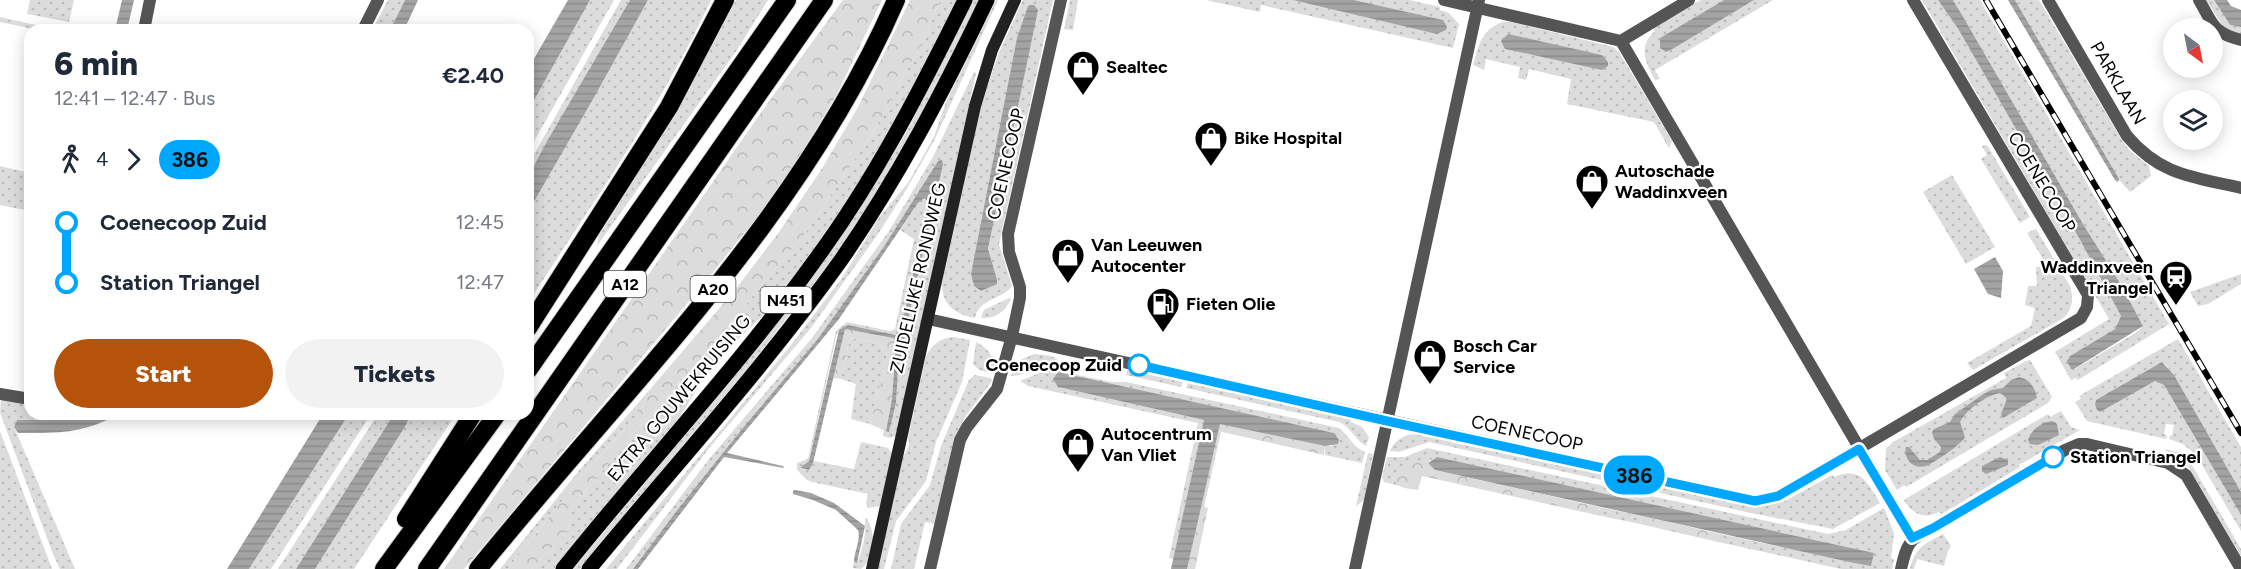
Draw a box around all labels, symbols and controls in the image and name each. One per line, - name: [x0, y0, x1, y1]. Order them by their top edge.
- north arrow: [2163, 18, 2223, 78]
- map controls: [2163, 18, 2223, 150]
- street label: PARKLAAN: [2085, 37, 2151, 129]
- text: 6 min: [54, 44, 138, 83]
- shop icon: Sealtec: [1065, 49, 1101, 96]
- place label: Sealtec: [1106, 56, 1168, 78]
- text: €2.40: [442, 62, 504, 89]
- text: 12:41 – 12:47 · Bus: [54, 86, 215, 110]
- button: layers: [2163, 90, 2223, 150]
- street label: COENECOOP: [983, 106, 1029, 222]
- shop icon: Bike Hospital: [1193, 120, 1229, 167]
- place label: Bike Hospital: [1234, 127, 1342, 149]
- street label: COENECOOP: [2003, 128, 2081, 236]
- icon: walk: [54, 143, 87, 176]
- icon: forward: [117, 143, 150, 176]
- text: 4: [96, 147, 108, 171]
- text: 386: [171, 147, 208, 172]
- place label: Autoschade Waddinxveen: [1615, 160, 1727, 203]
- shop icon: Autoschade Waddinxveen: [1574, 163, 1610, 210]
- street label: ZUIDELIJKE RONDWEG: [885, 180, 951, 375]
- text: Coenecoop Zuid: [100, 209, 267, 236]
- text: 12:45: [456, 210, 504, 234]
- place label: Van Leeuwen Autocenter: [1091, 234, 1202, 277]
- shop icon: Van Leeuwen Autocenter: [1050, 237, 1086, 284]
- place label: Waddinxveen Triangel: [2041, 256, 2153, 299]
- station icon: Waddinxveen Triangel: [2158, 259, 2194, 306]
- text: Station Triangel: [100, 269, 260, 296]
- text: 12:47: [456, 270, 504, 294]
- road number: A12: [604, 271, 646, 297]
- road number: A20: [690, 276, 736, 302]
- fuel station icon: Fieten Olie: [1145, 286, 1181, 333]
- road number: N451: [760, 287, 812, 313]
- place label: Fieten Olie: [1186, 293, 1276, 315]
- street label: EXTRA GOUWEKRUISING: [603, 310, 755, 486]
- place label: Bosch Car Service: [1453, 335, 1537, 378]
- shop icon: Bosch Car Service: [1412, 338, 1448, 385]
- button: Start: [54, 339, 273, 408]
- button: Tickets: [285, 339, 504, 408]
- place label: Coenecoop Zuid: [985, 354, 1122, 376]
- marker: Coenecoop Zuid: [1128, 354, 1150, 376]
- street label: COENECOOP: [1469, 410, 1585, 456]
- place label: Autocentrum Van Vliet: [1101, 423, 1212, 466]
- shop icon: Autocentrum Van Vliet: [1060, 426, 1096, 473]
- marker: Station Triangel: [2042, 446, 2064, 468]
- place label: Station Triangel: [2070, 446, 2201, 468]
- line badge: 386: [1600, 456, 1668, 494]
- text: 386: [1616, 463, 1652, 488]

